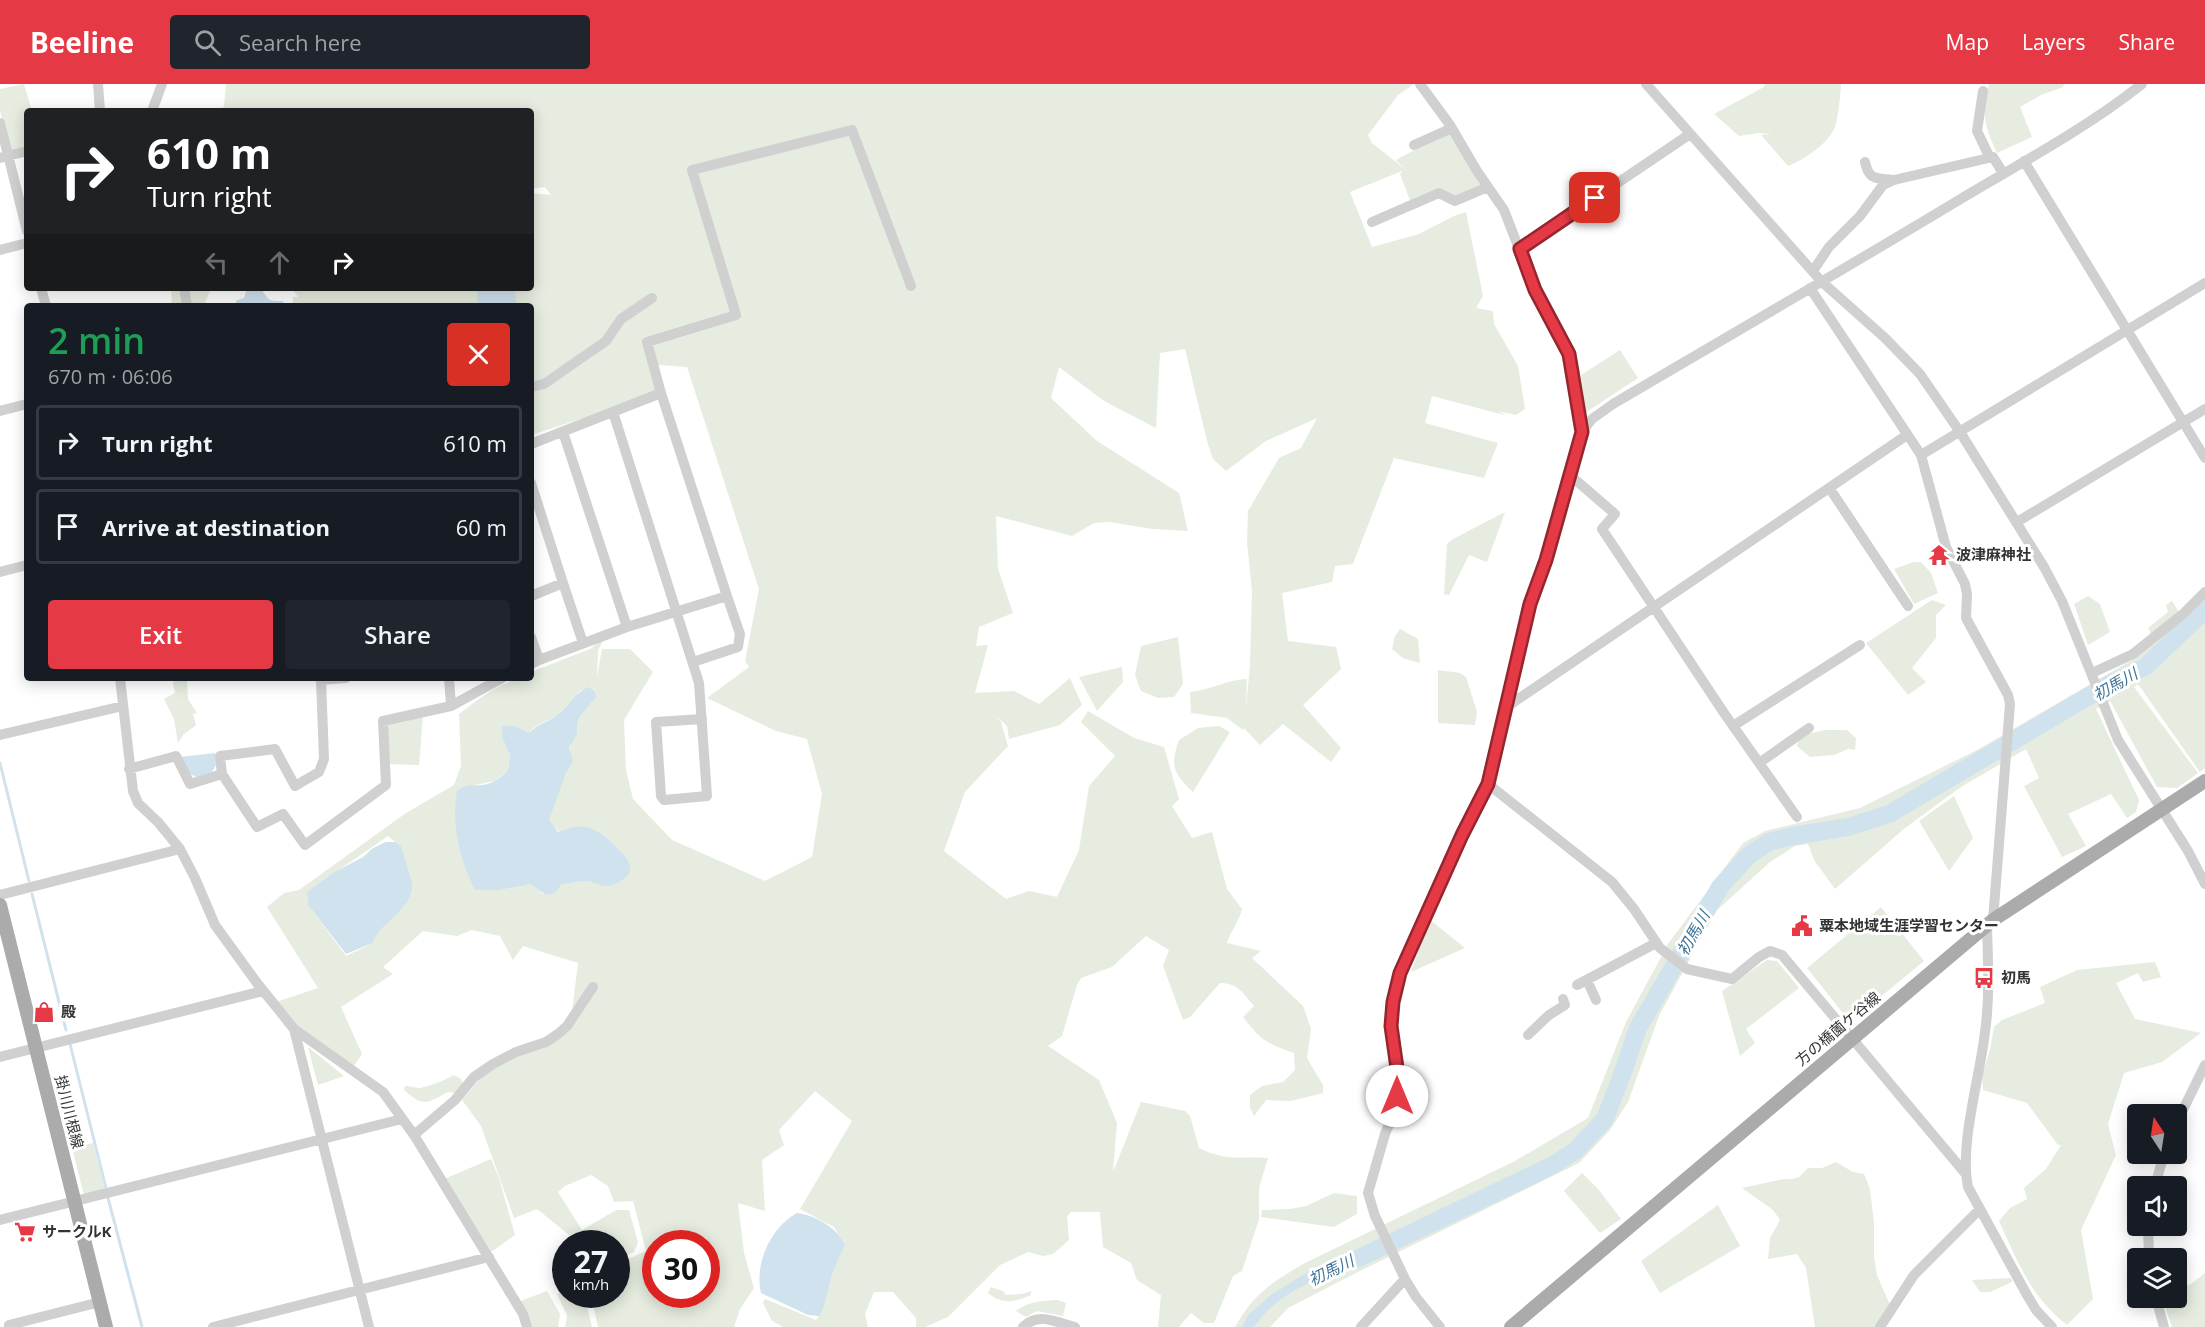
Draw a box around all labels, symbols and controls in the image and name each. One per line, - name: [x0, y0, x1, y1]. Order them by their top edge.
- search box: [170, 15, 590, 69]
- text: Beeline: [30, 23, 134, 61]
- icon: search: [191, 26, 224, 59]
- text: Search here: [239, 27, 362, 57]
- text: Map: [1946, 28, 1989, 56]
- text: Layers: [2022, 28, 2086, 56]
- text: Share: [2119, 28, 2175, 56]
- text: 610 m: [147, 124, 271, 181]
- icon: right: [48, 132, 126, 210]
- pin: [1569, 172, 1620, 223]
- text: Turn right: [147, 178, 272, 215]
- icon: arrive: [1578, 181, 1611, 214]
- icon: left: [200, 246, 233, 279]
- icon: ahead: [263, 246, 296, 279]
- icon: right: [326, 246, 359, 279]
- text: 2 min: [48, 316, 145, 365]
- button: close: [447, 323, 510, 386]
- text: 670 m · 06:06: [48, 363, 173, 390]
- icon: right: [51, 426, 84, 459]
- text: Turn right: [102, 428, 213, 458]
- text: 610 m: [443, 428, 507, 458]
- icon: arrive: [51, 510, 84, 543]
- text: Arrive at destination: [102, 512, 330, 542]
- text: 60 m: [456, 512, 507, 542]
- temple icon: 波津麻神社: [1927, 543, 1951, 567]
- place label: 波津麻神社: [1956, 544, 2031, 564]
- button: Exit: [48, 600, 273, 669]
- button: Share: [285, 600, 510, 669]
- water label: 初馬川: [2089, 661, 2143, 706]
- water label: 初馬川: [1671, 905, 1716, 959]
- public building icon: 粟本地域生涯学習センター: [1790, 914, 1814, 938]
- place label: 粟本地域生涯学習センター: [1819, 915, 1999, 935]
- bus stop icon: 初馬: [1972, 966, 1996, 990]
- place label: 初馬: [2001, 967, 2031, 987]
- street label: 方の橋薗ケ谷線: [1791, 987, 1884, 1070]
- shop icon: 殿: [32, 1000, 56, 1024]
- place label: 殿: [61, 1001, 76, 1021]
- position arrow: [1365, 1064, 1429, 1128]
- street label: 掛川川根線: [51, 1073, 89, 1151]
- north arrow: [2127, 1104, 2187, 1164]
- map controls: [2127, 1104, 2187, 1308]
- button: sound: [2127, 1176, 2187, 1236]
- supermarket icon: サークルK: [13, 1220, 37, 1244]
- place label: サークルK: [42, 1221, 112, 1241]
- speed limit sign: 30: [642, 1230, 720, 1308]
- text: 27: [574, 1241, 608, 1282]
- button: layers: [2127, 1248, 2187, 1308]
- water label: 初馬川: [1305, 1249, 1359, 1290]
- text: km/h: [573, 1274, 609, 1294]

